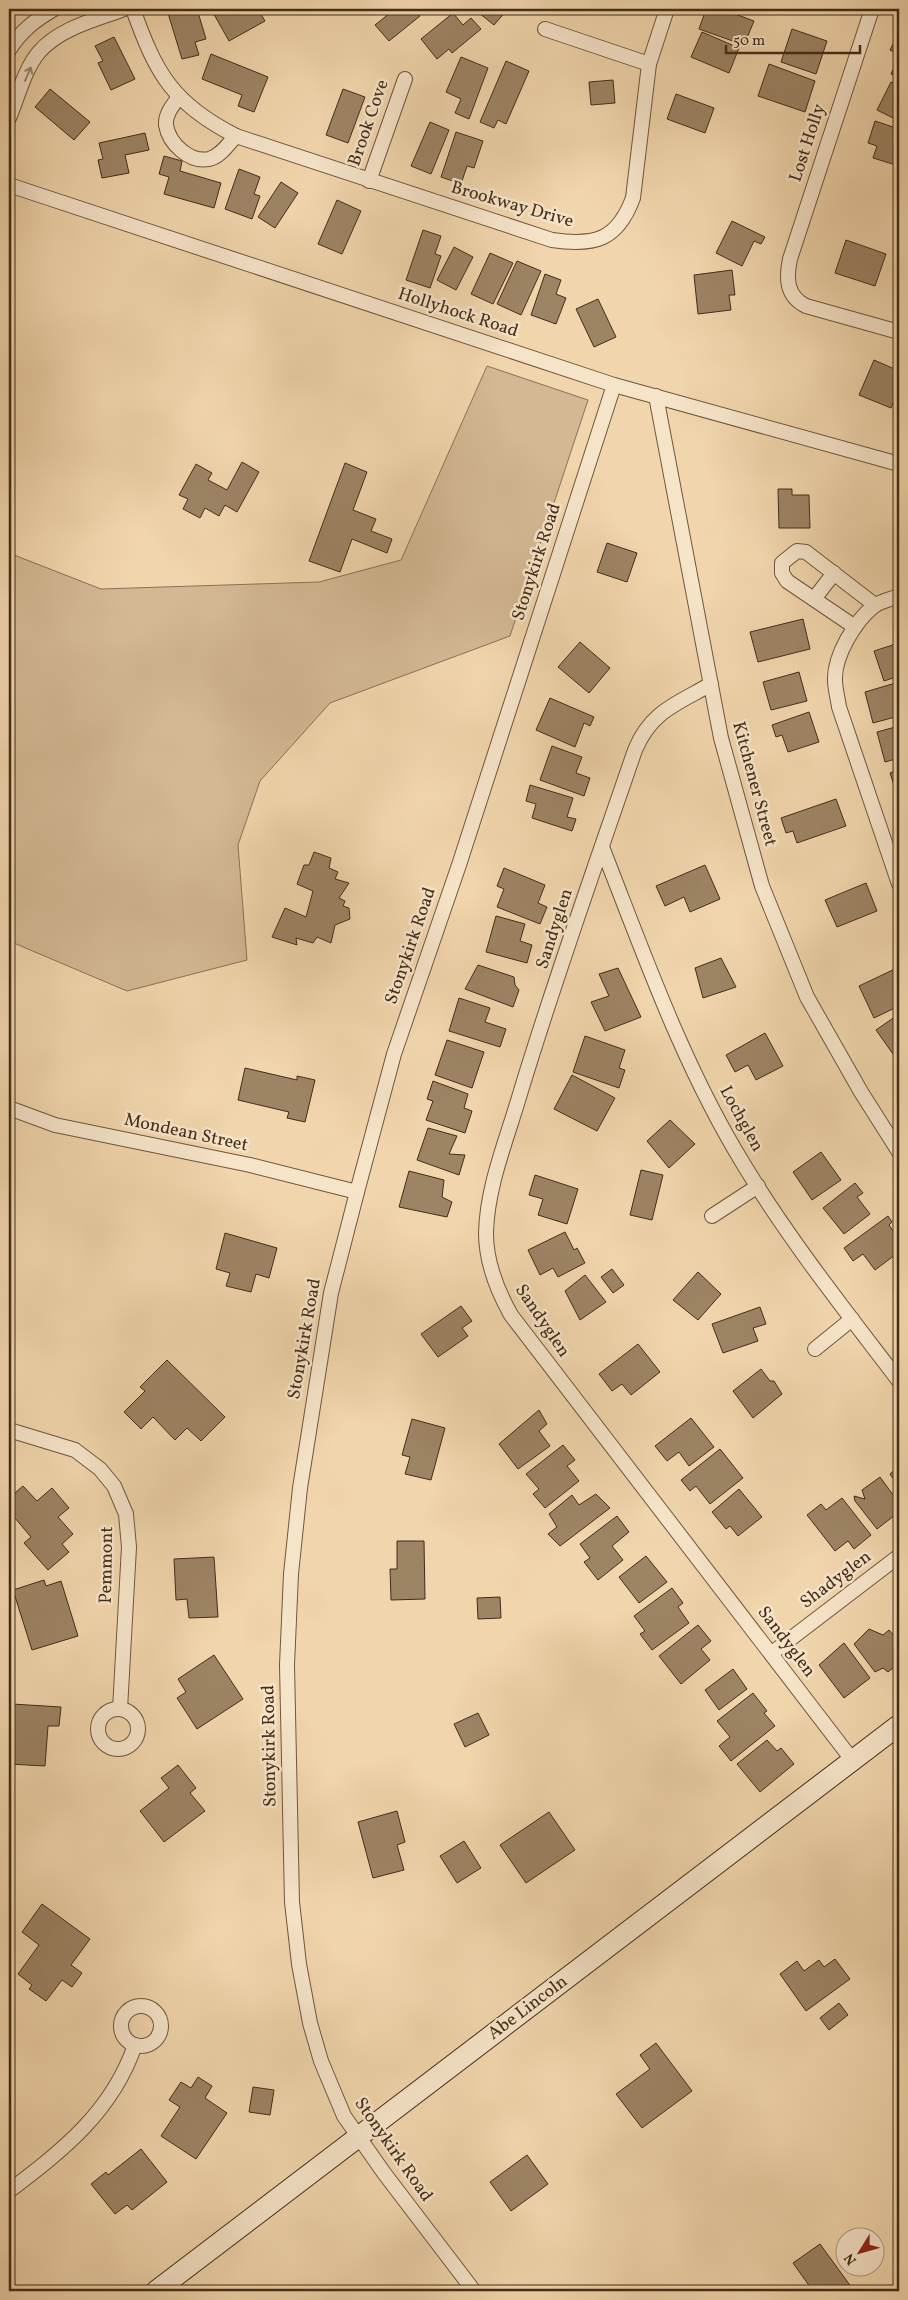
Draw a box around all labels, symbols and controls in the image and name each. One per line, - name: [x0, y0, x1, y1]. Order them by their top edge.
- scale bar: [726, 22, 859, 54]
- text: 50 m: [733, 31, 765, 52]
- one-way arrow: [23, 67, 33, 82]
- street label: Brook Cove: [343, 76, 395, 170]
- street label: Lost Holly: [784, 101, 832, 185]
- street label: Brookway Drive: [448, 176, 576, 234]
- street label: Hollyhock Road: [395, 282, 521, 344]
- street label: Stonykirk Road: [506, 500, 568, 624]
- street label: Kitchener Street: [725, 719, 783, 849]
- street label: Stonykirk Road: [379, 884, 443, 1008]
- street label: Sandyglen: [530, 885, 580, 973]
- street label: Lochglen: [713, 1082, 769, 1157]
- street label: Mondean Street: [122, 1108, 250, 1158]
- street label: Stonykirk Road: [282, 1277, 328, 1401]
- street label: Sandyglen: [508, 1279, 576, 1363]
- street label: Pemmont: [94, 1526, 120, 1604]
- street label: Shadyglen: [795, 1545, 877, 1615]
- street label: Sandyglen: [751, 1601, 821, 1683]
- street label: Stonykirk Road: [256, 1685, 284, 1807]
- street label: Abe Lincoln: [483, 1969, 573, 2046]
- street label: Stonykirk Road: [348, 2093, 438, 2207]
- north arrow: [836, 2228, 886, 2278]
- text: N: [840, 2249, 861, 2269]

